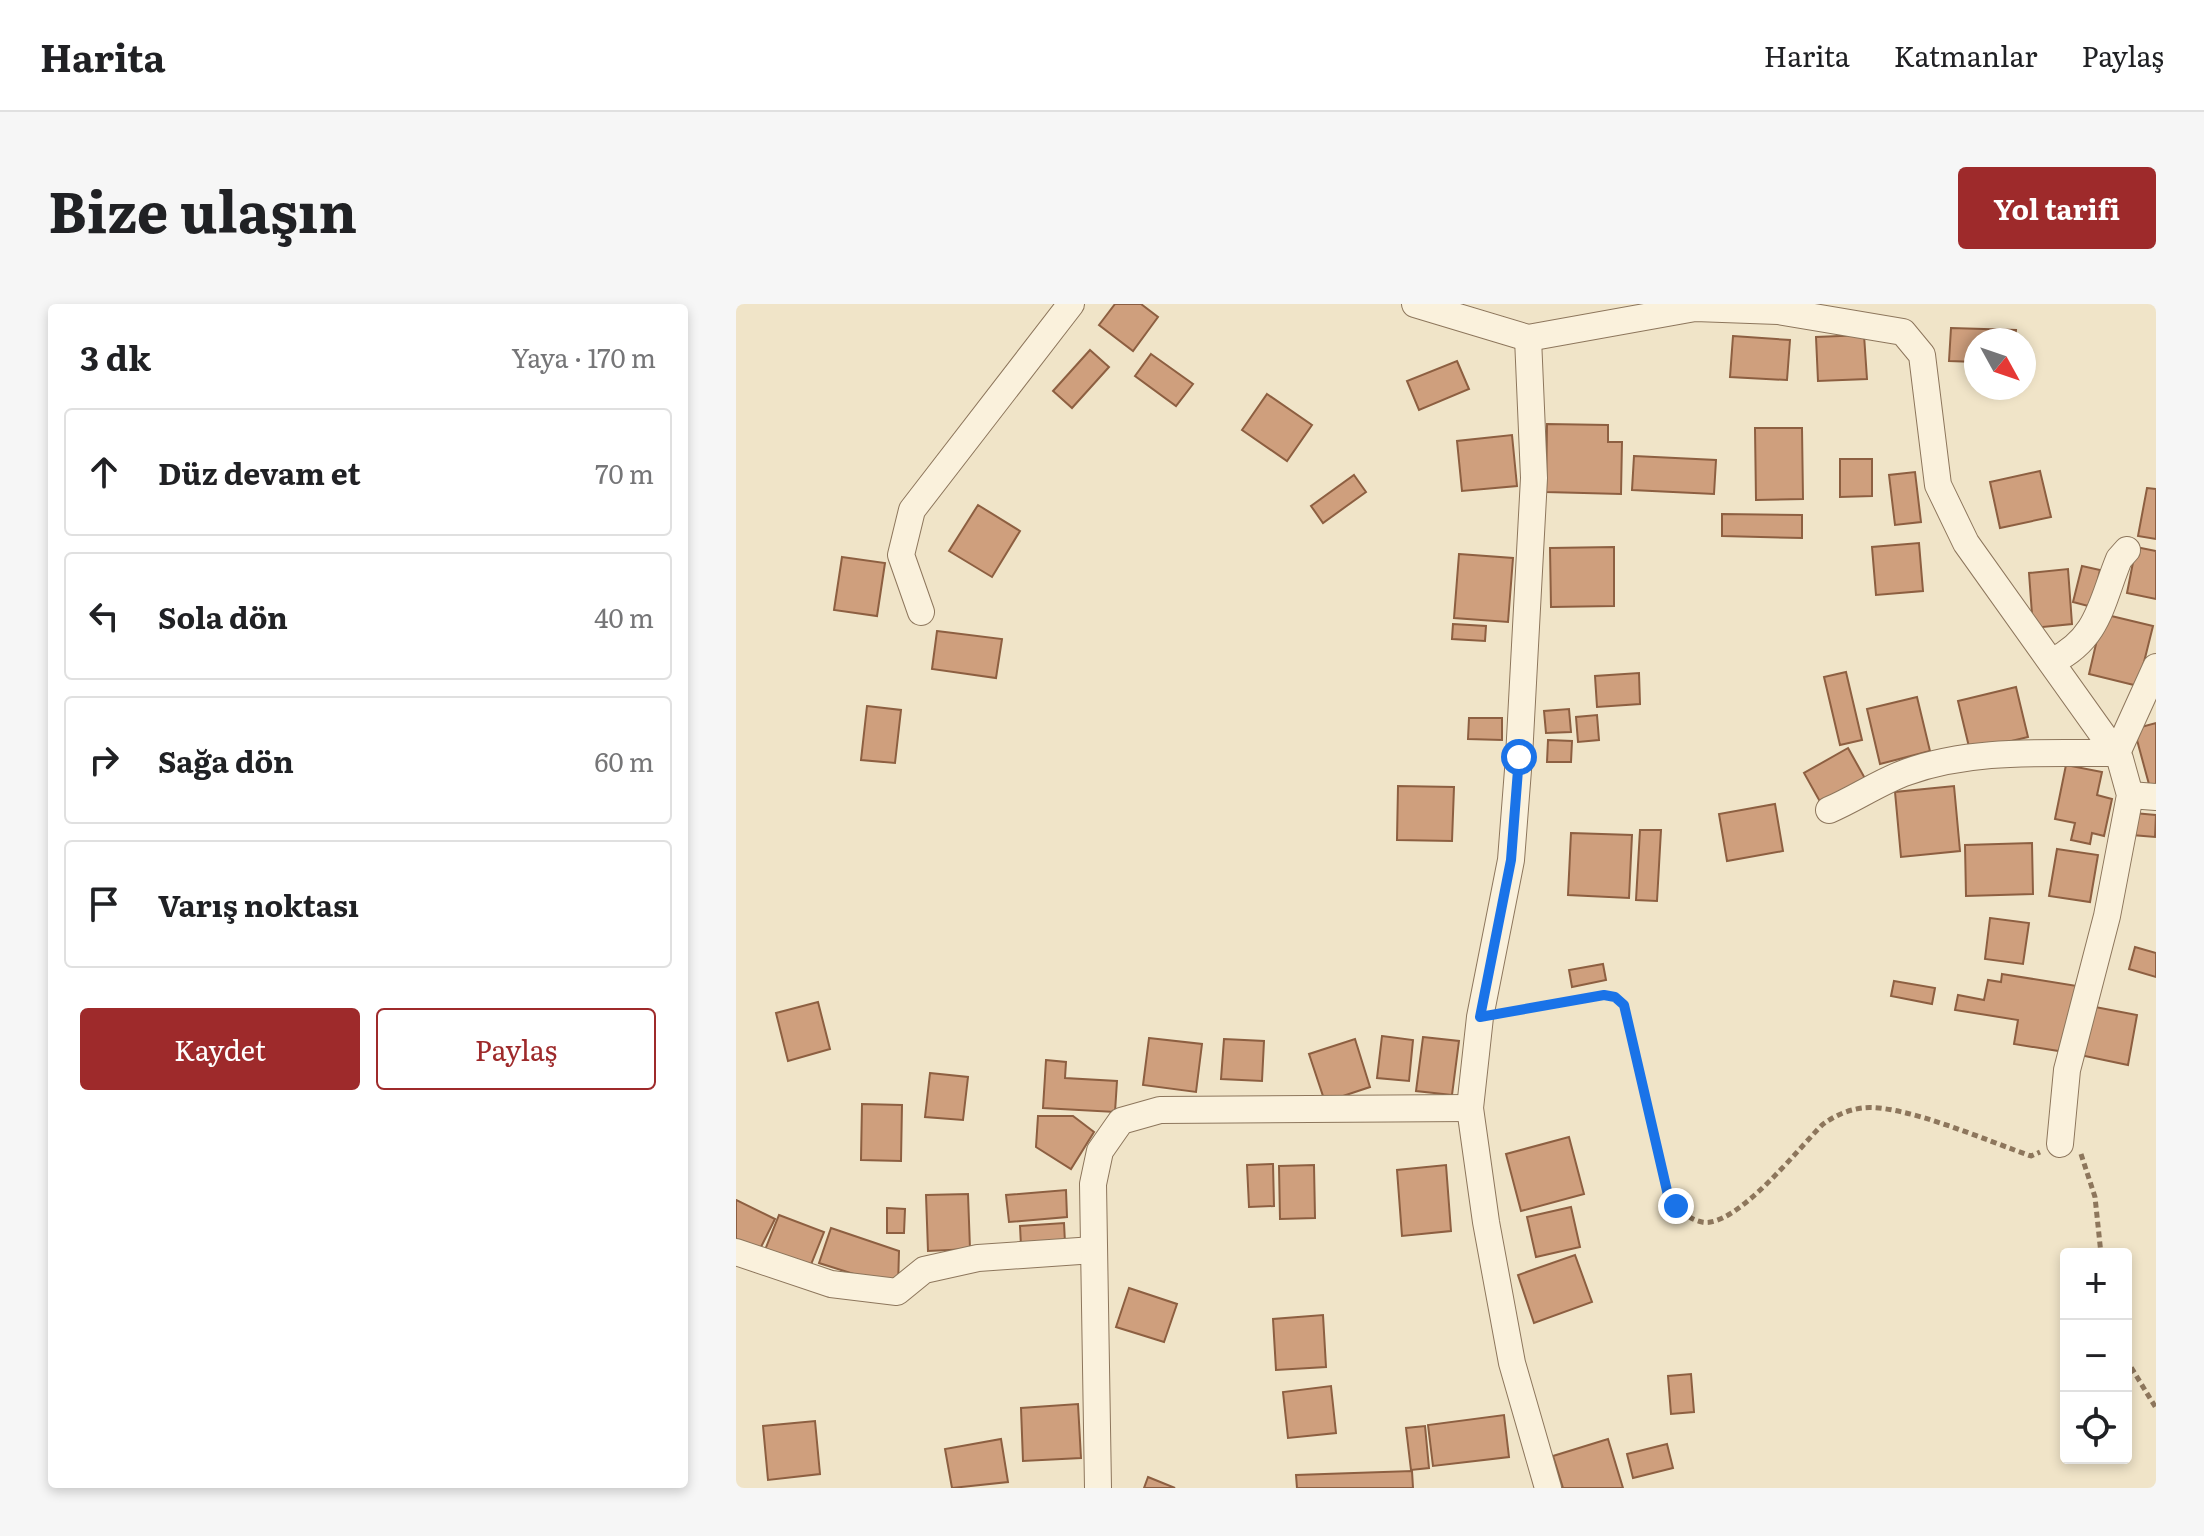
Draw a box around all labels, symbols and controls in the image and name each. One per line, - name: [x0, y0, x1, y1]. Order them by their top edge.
- text: Harita: [40, 27, 165, 84]
- text: Harita: [1764, 34, 1850, 76]
- text: Katmanlar: [1894, 34, 2037, 76]
- text: Paylaş: [2081, 34, 2164, 76]
- text: Bize ulaşın: [48, 167, 357, 250]
- button: Yol tarifi: [1958, 167, 2156, 249]
- north arrow: [1964, 328, 2036, 400]
- text: 3 dk: [80, 331, 151, 381]
- text: Yaya · 170 m: [511, 337, 656, 376]
- icon: ahead: [82, 450, 126, 494]
- text: Düz devam et: [158, 450, 361, 494]
- text: 70 m: [595, 453, 654, 492]
- icon: left: [82, 594, 126, 638]
- text: Sola dön: [158, 594, 288, 638]
- text: 40 m: [594, 597, 654, 636]
- icon: right: [82, 738, 126, 782]
- text: Sağa dön: [158, 738, 294, 782]
- route start: [1501, 739, 1537, 775]
- text: 60 m: [595, 741, 654, 780]
- icon: arrive: [82, 882, 126, 926]
- text: Varış noktası: [158, 882, 359, 926]
- button: Kaydet: [80, 1008, 360, 1090]
- button: Paylaş: [376, 1008, 656, 1090]
- route end: [1658, 1188, 1694, 1224]
- map controls: [2060, 1248, 2132, 1464]
- button: +: [2060, 1248, 2132, 1320]
- button: −: [2060, 1320, 2132, 1392]
- button: locate: [2060, 1392, 2132, 1464]

